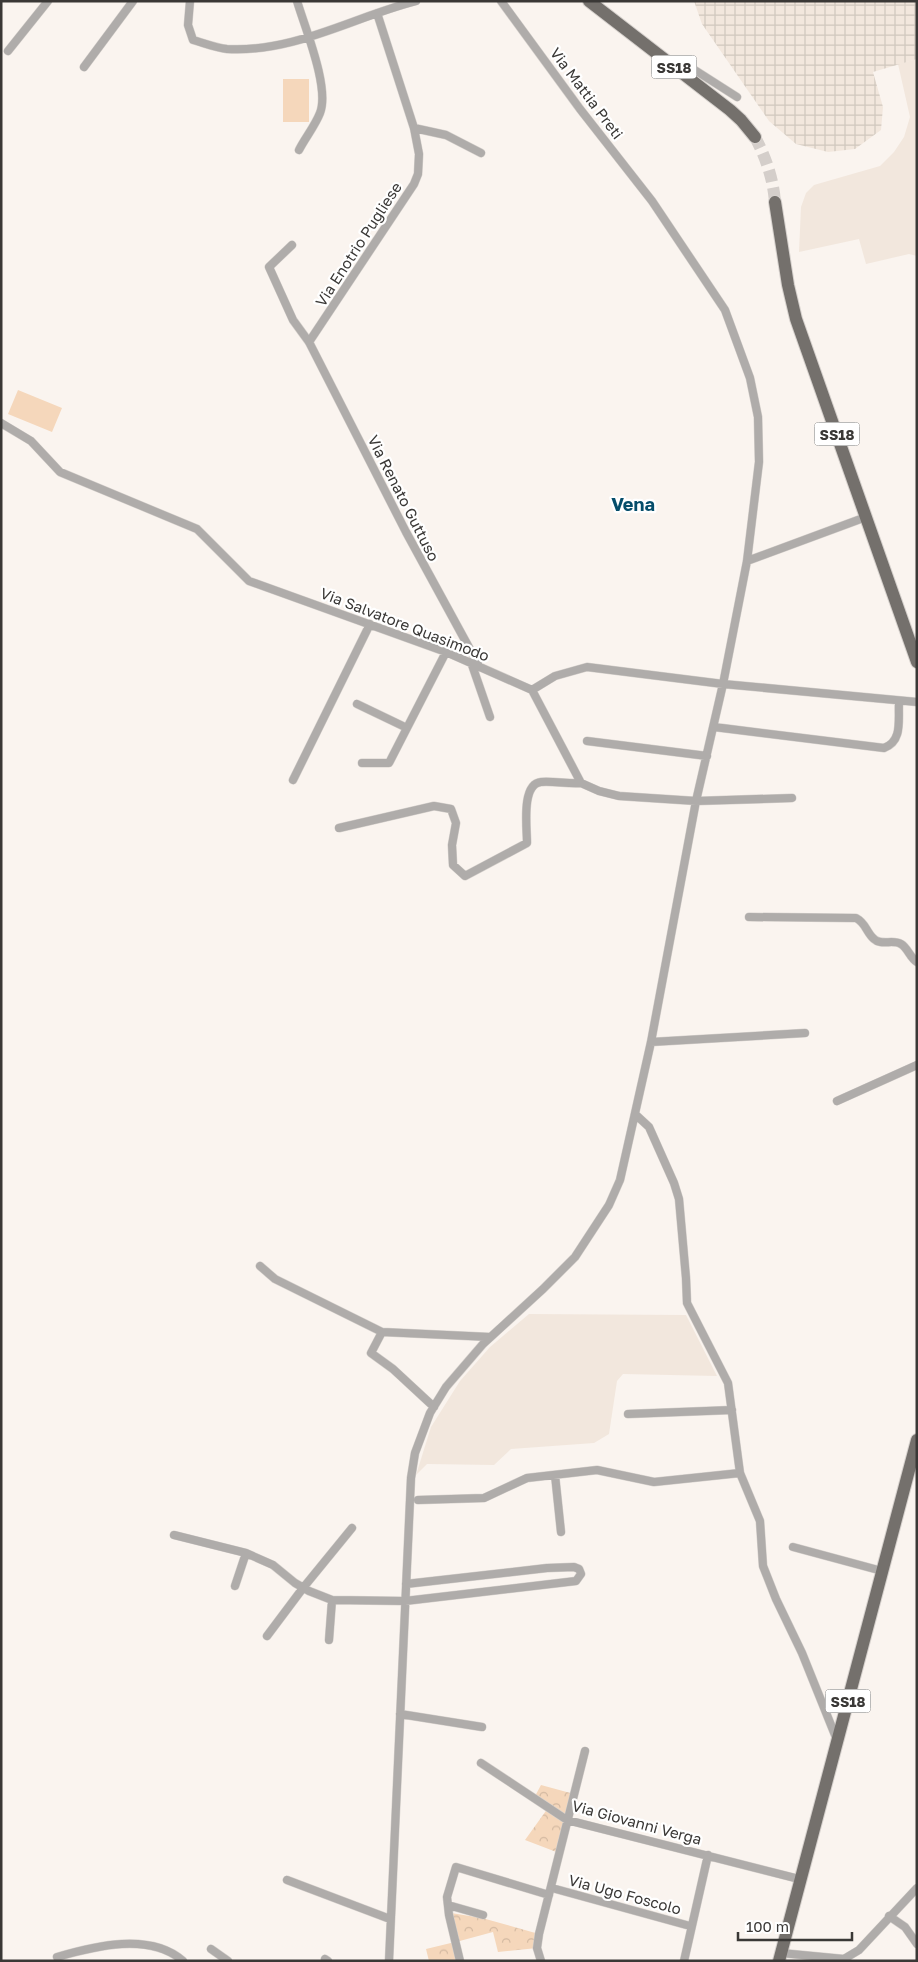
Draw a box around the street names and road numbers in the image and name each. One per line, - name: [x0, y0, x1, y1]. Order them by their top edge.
- street label: Via Mattia Preti: [547, 44, 627, 142]
- road number: SS18: [652, 56, 696, 78]
- street label: Via Enotrio Pugliese: [311, 178, 405, 310]
- road number: SS18: [814, 422, 860, 446]
- street label: Via Renato Guttuso: [364, 432, 444, 564]
- street label: Via Salvatore Quasimodo: [318, 583, 492, 665]
- road number: SS18: [826, 1690, 870, 1712]
- street label: Via Giovanni Verga: [570, 1796, 704, 1848]
- street label: Via Ugo Foscolo: [567, 1870, 683, 1918]

